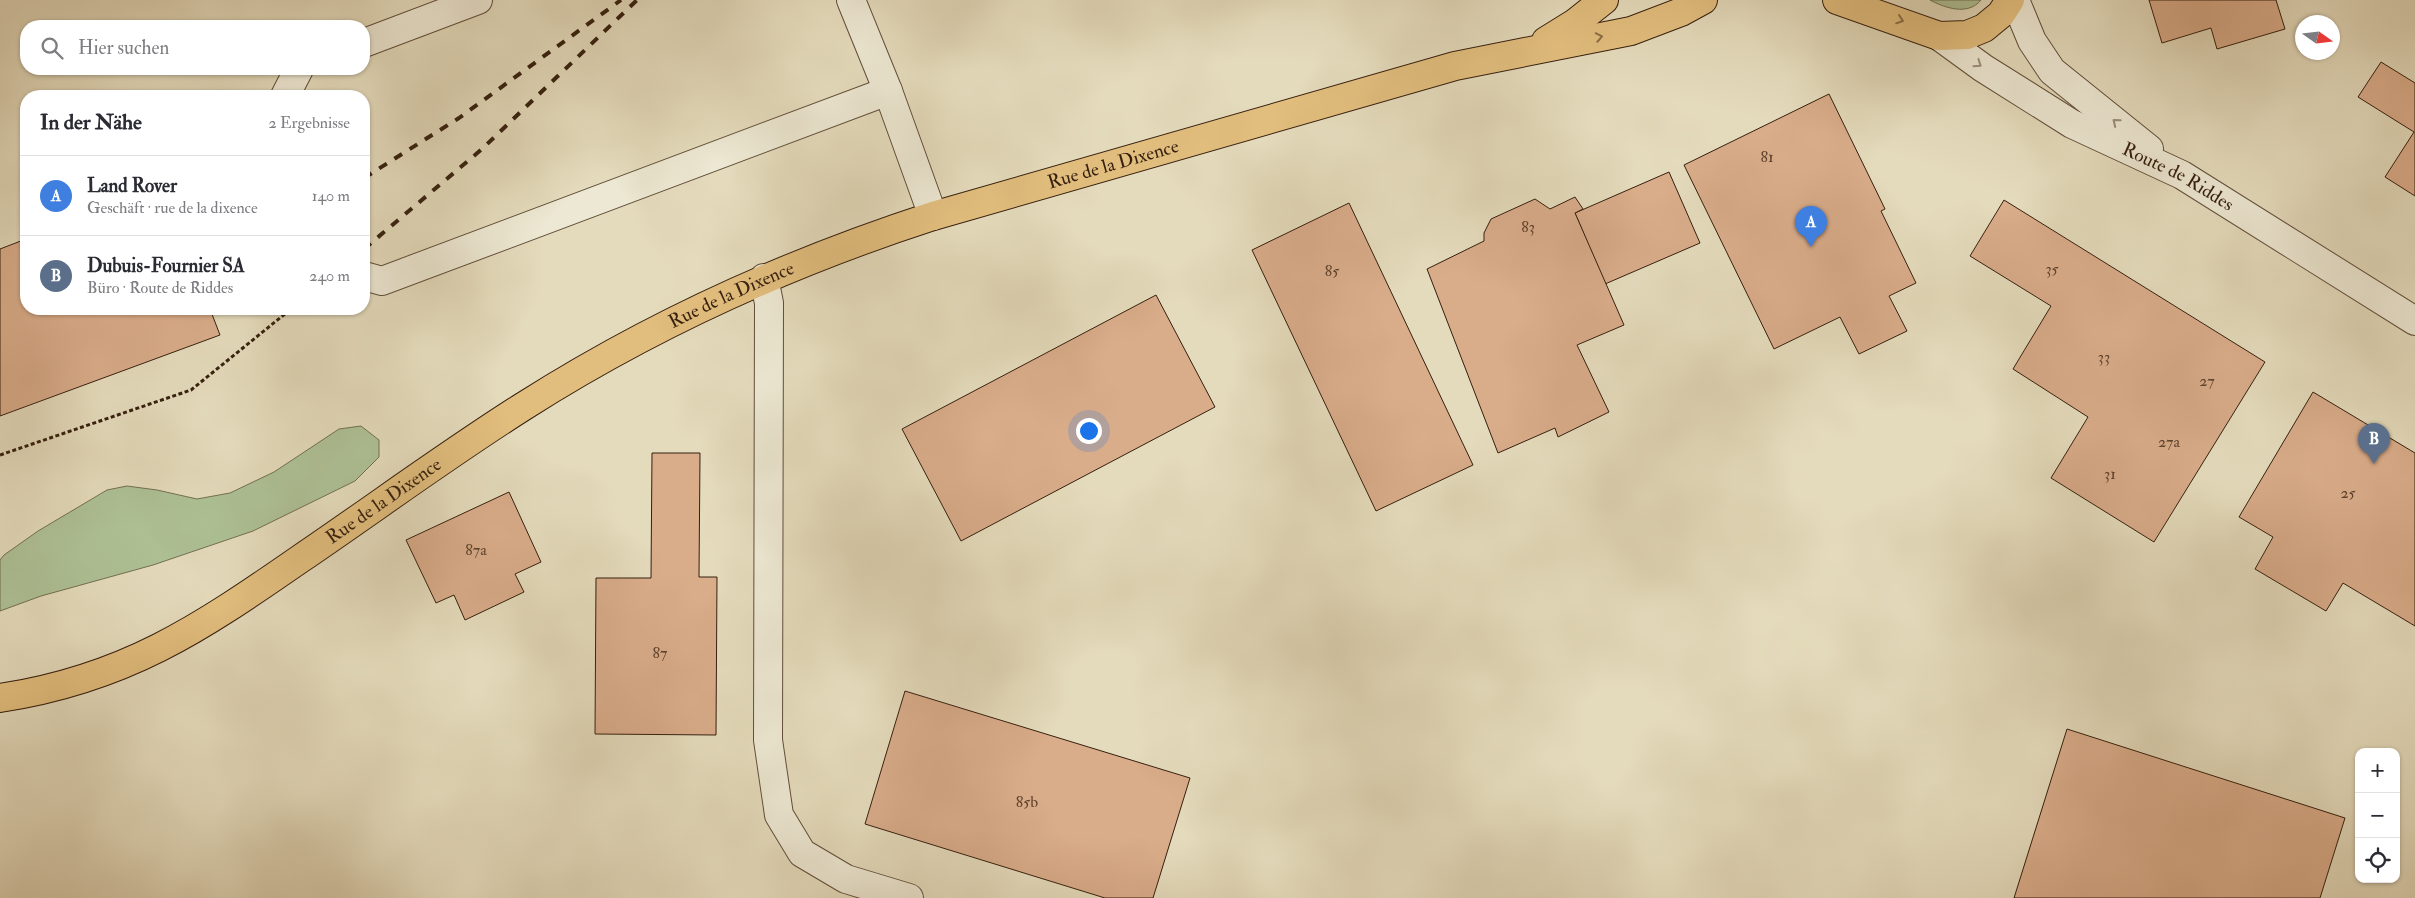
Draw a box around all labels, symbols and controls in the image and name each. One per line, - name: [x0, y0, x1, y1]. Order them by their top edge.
- one-way arrow: [1895, 14, 1904, 24]
- north arrow: [2295, 15, 2340, 60]
- search box: [20, 20, 370, 75]
- one-way arrow: [1595, 32, 1604, 43]
- icon: search: [38, 34, 66, 62]
- text: Hier suchen: [78, 36, 169, 60]
- one-way arrow: [1972, 58, 1982, 67]
- text: In der Nähe: [40, 109, 142, 136]
- text: 2 Ergebnisse: [269, 113, 350, 133]
- one-way arrow: [2113, 119, 2122, 128]
- street label: Rue de la Dixence: [1045, 134, 1182, 194]
- street label: Route de Riddes: [2118, 137, 2238, 216]
- house number: 81: [1760, 147, 1774, 167]
- text: Land Rover: [87, 174, 177, 198]
- text: A: [51, 186, 61, 206]
- text: 140 m: [312, 186, 350, 206]
- text: Geschäft · rue de la dixence: [87, 198, 258, 218]
- pin: A: [1795, 206, 1827, 247]
- house number: 83: [1521, 217, 1535, 237]
- text: Dubuis-Fournier SA: [87, 254, 245, 278]
- street label: Rue de la Dixence: [665, 256, 798, 334]
- house number: 35: [2045, 259, 2059, 279]
- house number: 85: [1325, 261, 1339, 281]
- text: B: [51, 266, 61, 286]
- text: 240 m: [309, 266, 350, 286]
- text: Büro · Route de Riddes: [87, 278, 233, 298]
- house number: 33: [2098, 347, 2110, 367]
- house number: 27: [2199, 371, 2215, 391]
- your location: [1076, 418, 1102, 444]
- pin: B: [2358, 423, 2390, 464]
- house number: 27a: [2158, 432, 2180, 452]
- street label: Rue de la Dixence: [321, 452, 446, 550]
- house number: 31: [2104, 464, 2116, 484]
- house number: 25: [2340, 483, 2356, 503]
- house number: 87a: [465, 540, 487, 560]
- house number: 87: [653, 643, 668, 663]
- map controls: [2355, 748, 2400, 883]
- button: +: [2355, 748, 2400, 793]
- house number: 85b: [1016, 792, 1038, 812]
- button: −: [2355, 793, 2400, 838]
- button: locate: [2355, 838, 2400, 883]

